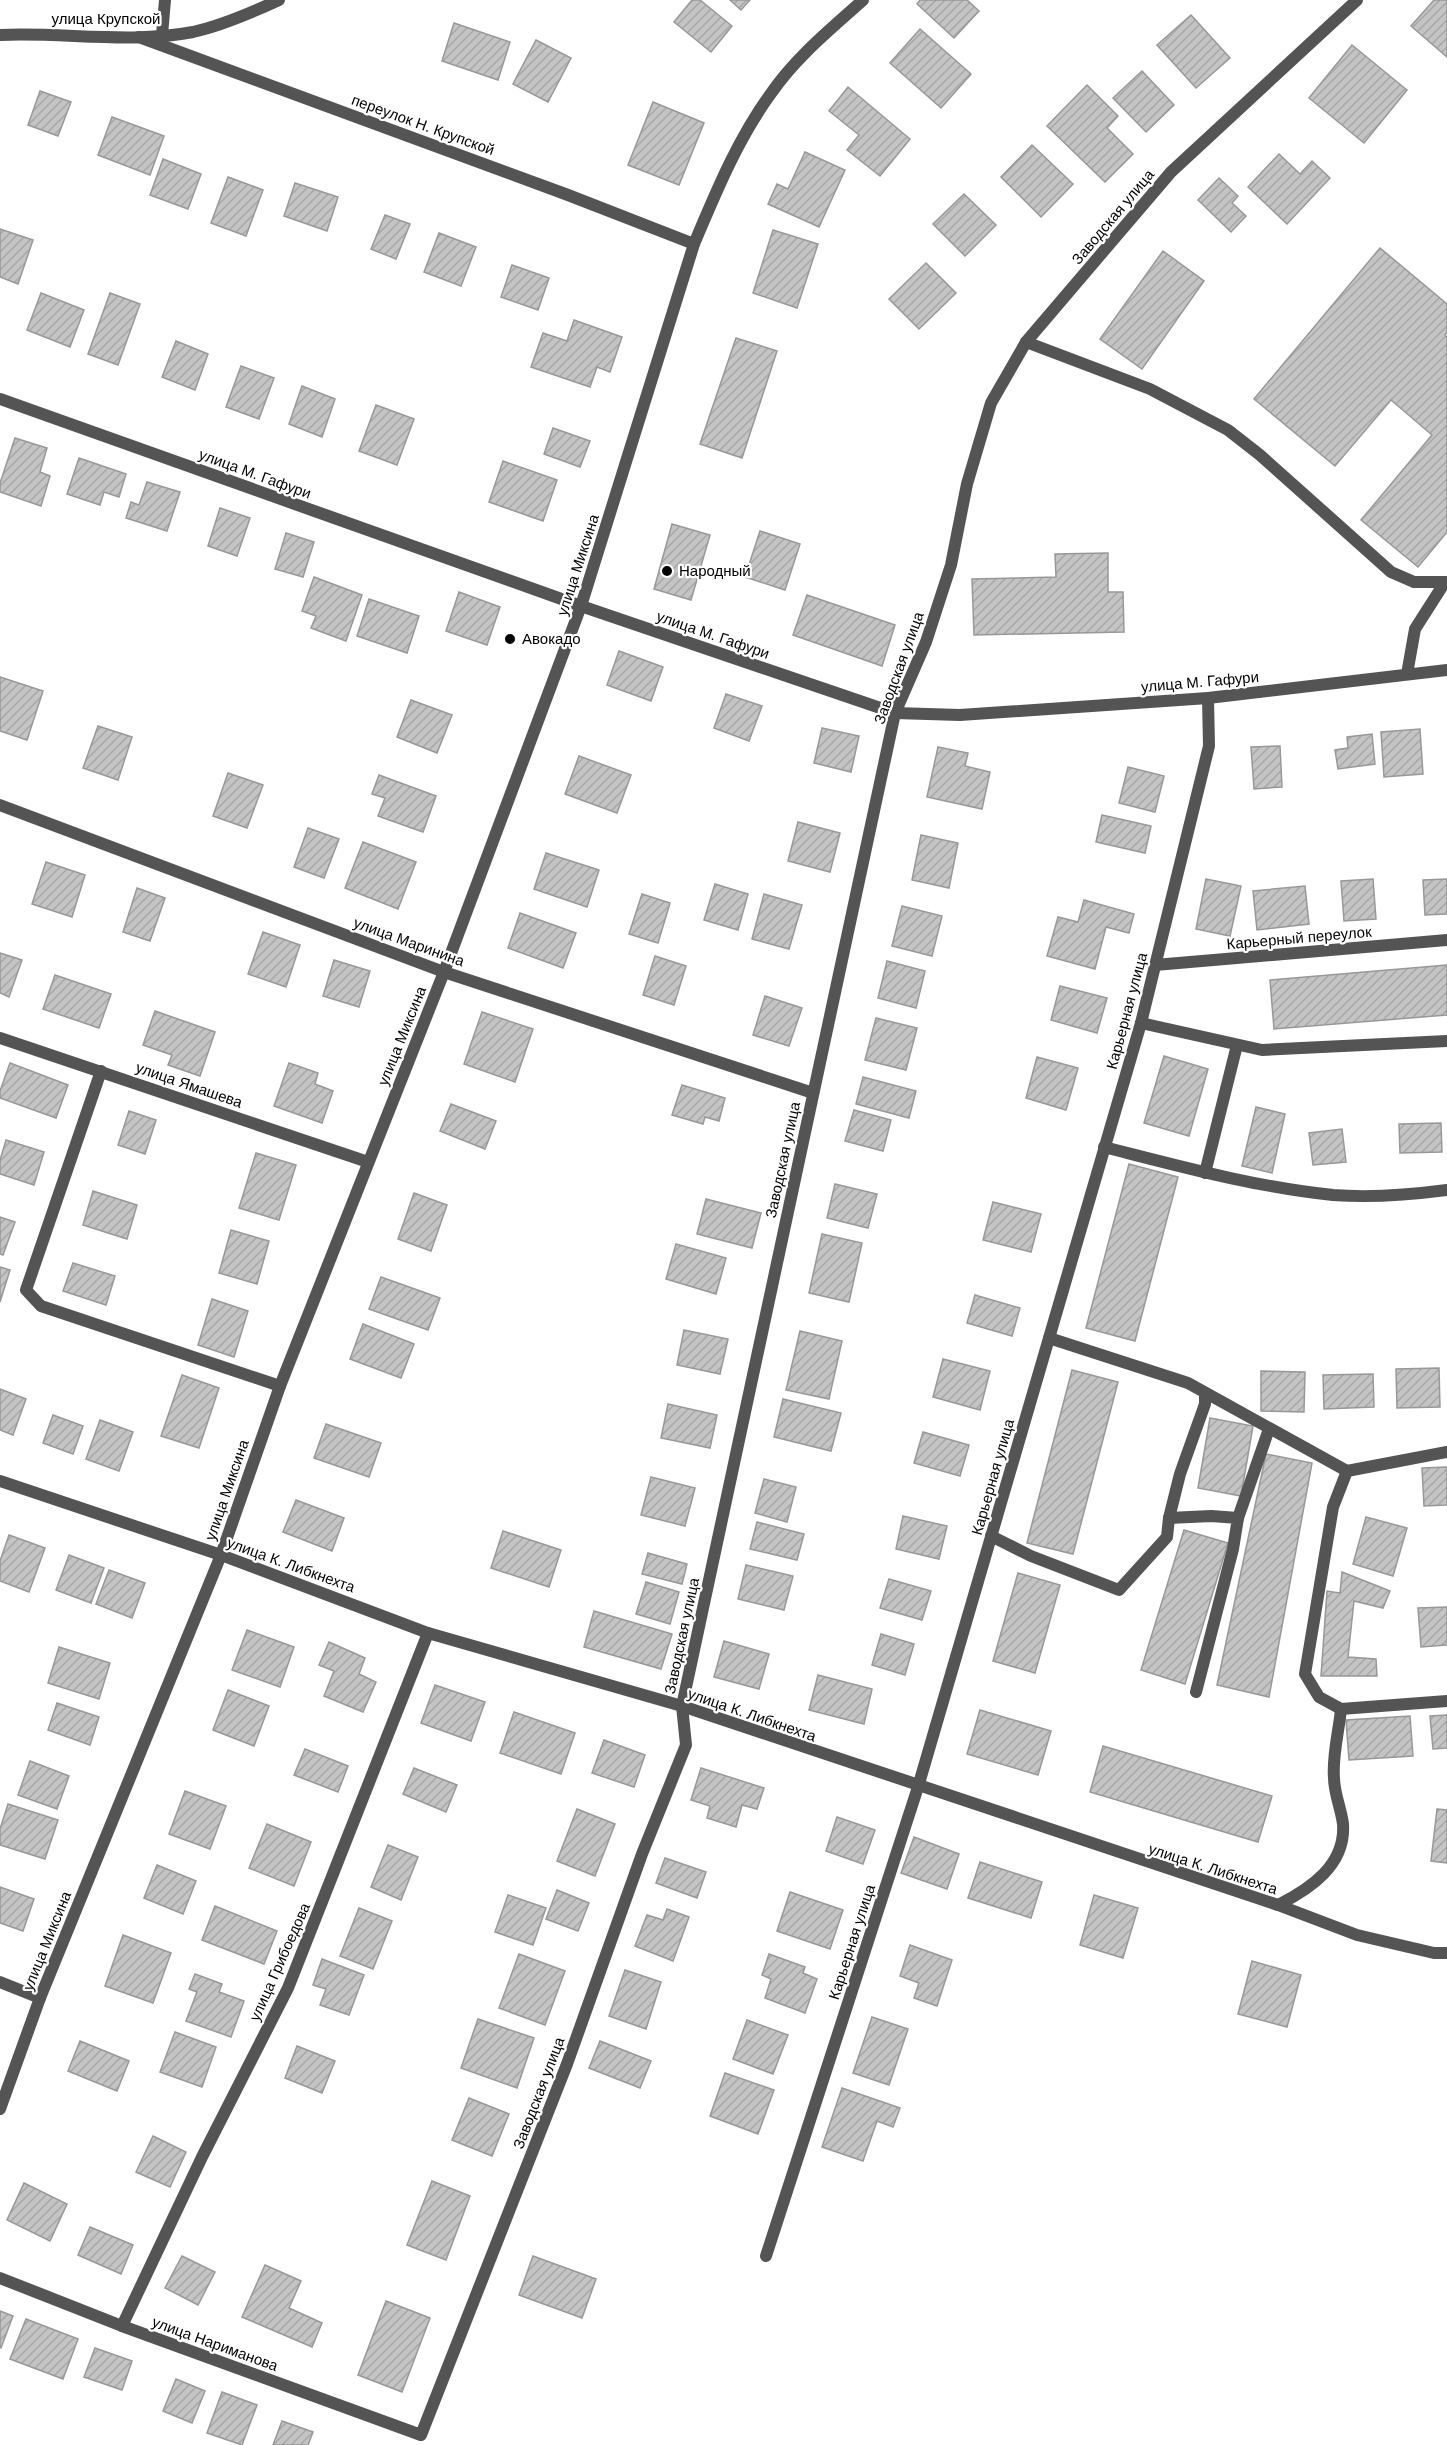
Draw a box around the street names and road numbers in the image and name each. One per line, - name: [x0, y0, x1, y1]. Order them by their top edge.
- street label: улица Крупской: [52, 10, 160, 27]
- street label: переулок Н. Крупской: [349, 91, 497, 158]
- street label: Заводская улица: [1068, 165, 1158, 267]
- street label: улица М. Гафури: [197, 445, 314, 502]
- street label: улица Миксина: [553, 511, 602, 618]
- street label: улица М. Гафури: [655, 607, 772, 662]
- street label: Заводская улица: [870, 609, 927, 726]
- street label: улица М. Гафури: [1140, 668, 1260, 695]
- street label: улица Маринина: [352, 914, 467, 970]
- street label: Карьерный переулок: [1226, 923, 1373, 952]
- street label: Карьерная улица: [1103, 950, 1150, 1071]
- street label: улица Миксина: [374, 983, 429, 1088]
- street label: улица Ямашева: [134, 1058, 245, 1111]
- street label: Заводская улица: [762, 1100, 803, 1219]
- street label: Карьерная улица: [968, 1416, 1017, 1537]
- street label: улица Миксина: [201, 1437, 252, 1542]
- street label: улица К. Либкнехта: [225, 1534, 358, 1596]
- street label: Заводская улица: [661, 1576, 702, 1695]
- street label: улица К. Либкнехта: [686, 1685, 819, 1745]
- street label: улица К. Либкнехта: [1147, 1840, 1280, 1898]
- street label: Карьерная улица: [825, 1881, 878, 2002]
- street label: улица Миксина: [19, 1888, 74, 1993]
- street label: улица Грибоедова: [246, 1899, 314, 2024]
- street label: Заводская улица: [509, 2034, 568, 2151]
- street label: улица Нариманова: [150, 2313, 281, 2374]

